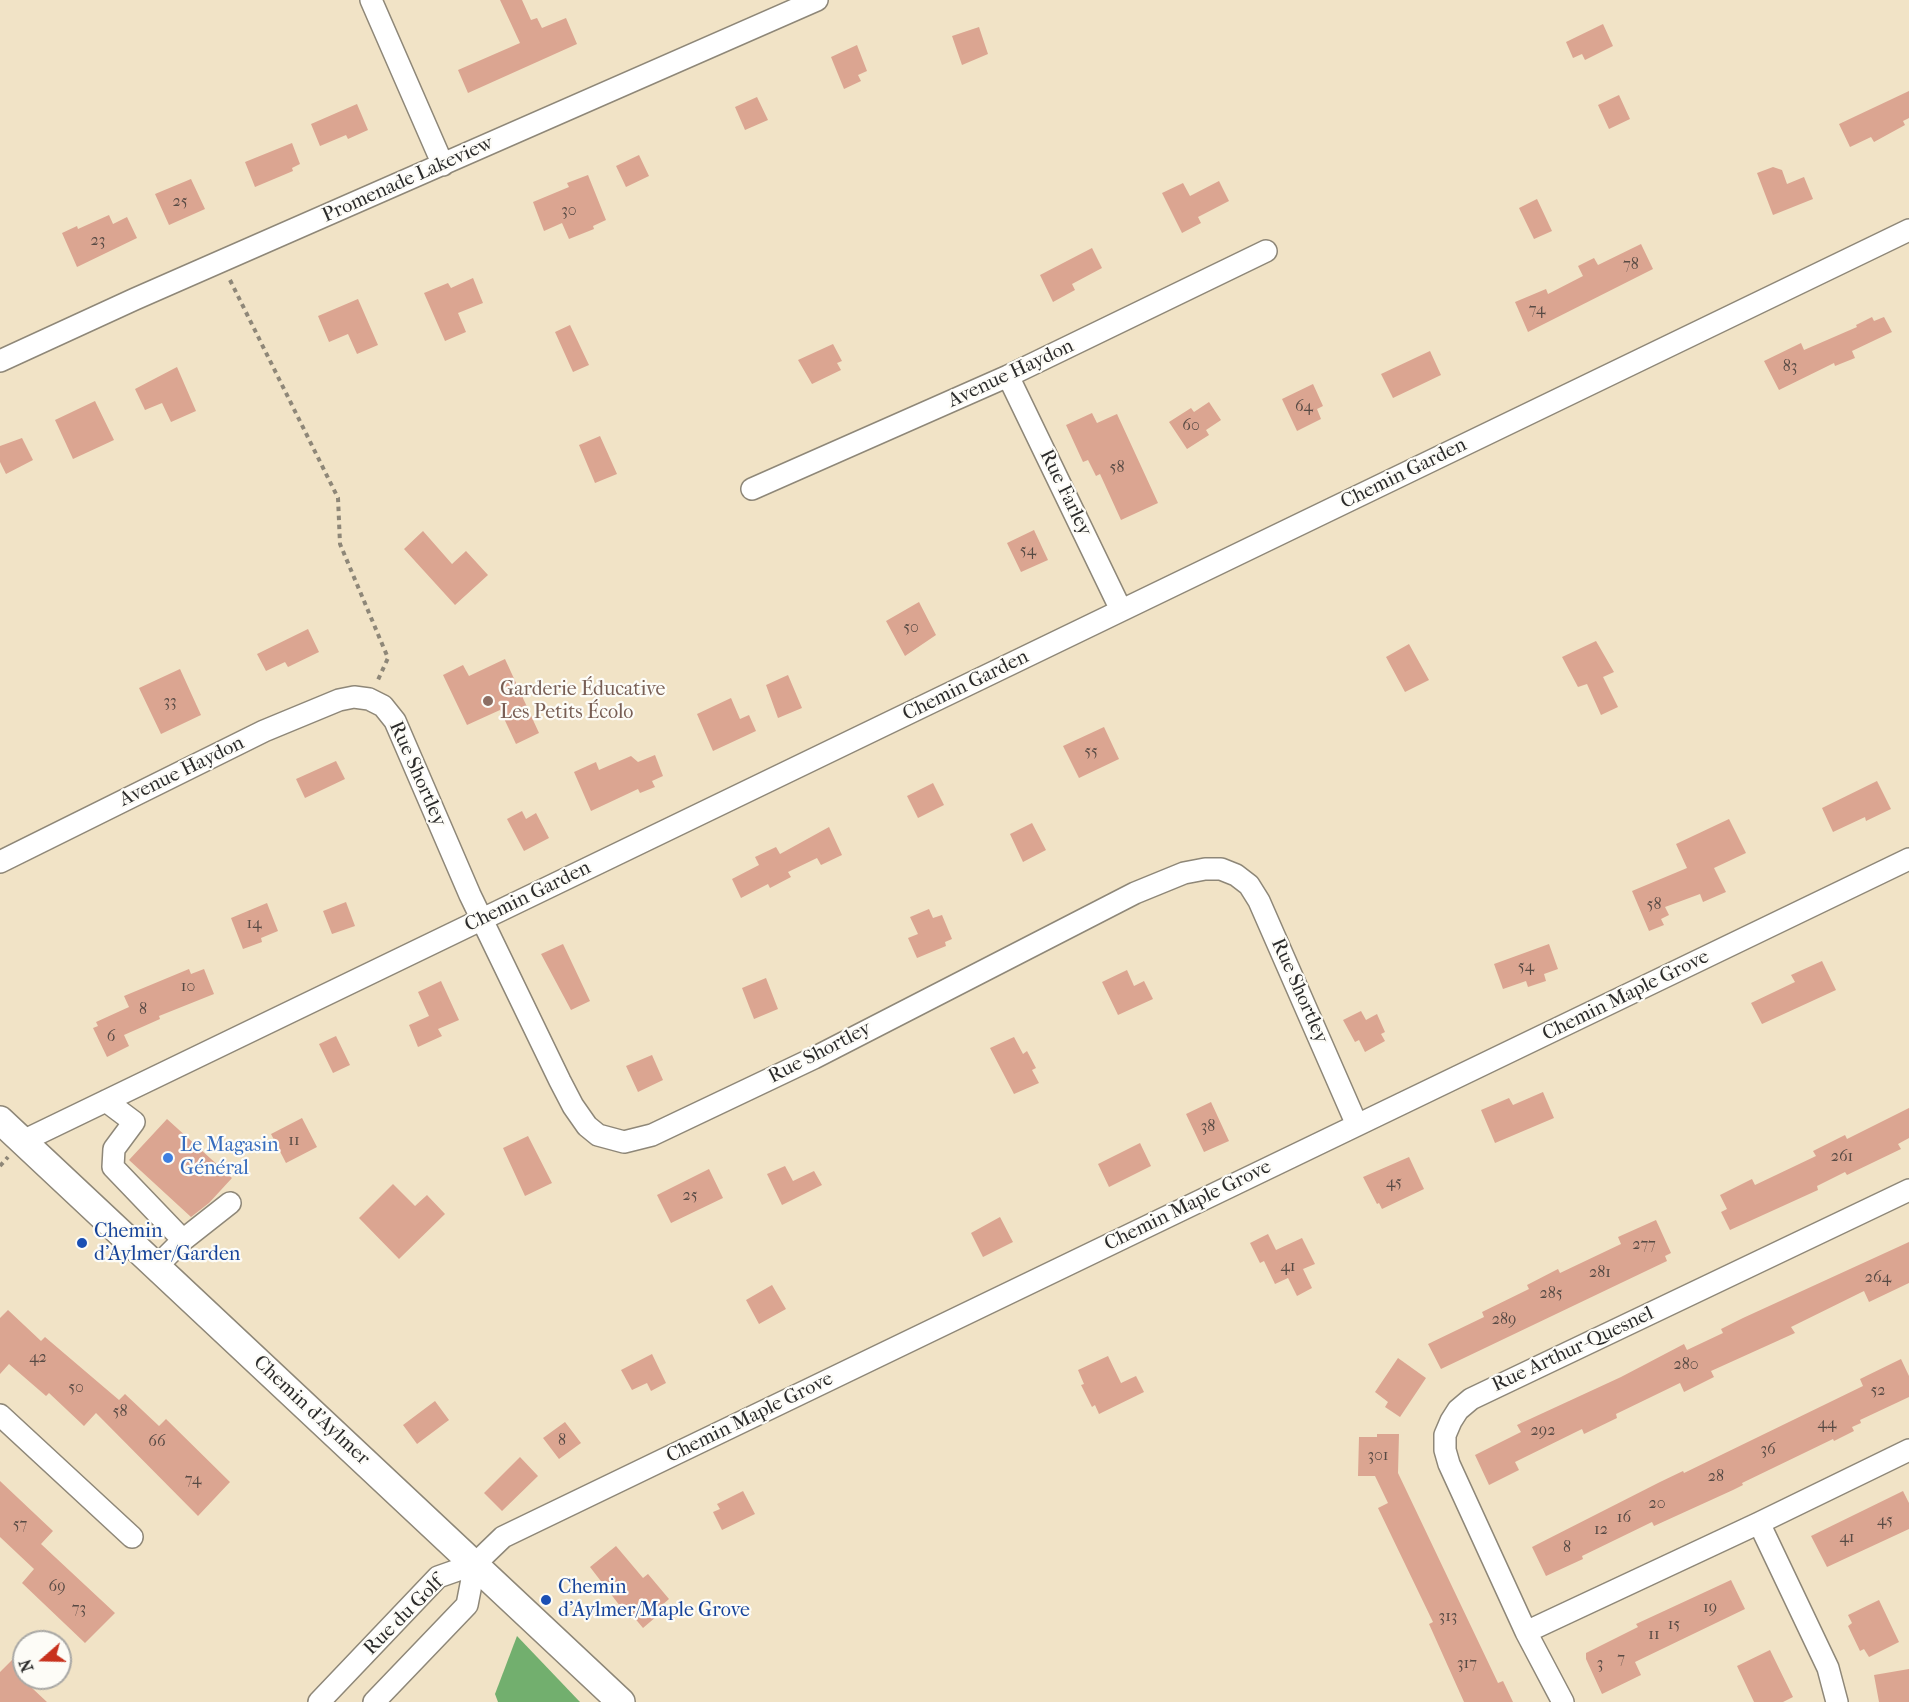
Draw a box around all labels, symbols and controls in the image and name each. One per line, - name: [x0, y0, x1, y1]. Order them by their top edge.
- street label: Promenade Lakeview: [319, 132, 497, 228]
- house number: 25: [172, 192, 188, 212]
- house number: 30: [561, 201, 577, 221]
- house number: 23: [91, 231, 105, 251]
- house number: 78: [1623, 255, 1639, 275]
- house number: 74: [1529, 300, 1545, 320]
- street label: Avenue Haydon: [944, 334, 1078, 414]
- house number: 83: [1783, 357, 1797, 377]
- house number: 64: [1295, 397, 1313, 417]
- house number: 60: [1182, 416, 1200, 436]
- street label: Chemin Garden: [1337, 433, 1471, 515]
- street label: Rue Farley: [1034, 446, 1096, 540]
- house number: 58: [1110, 458, 1124, 478]
- house number: 54: [1020, 541, 1036, 561]
- house number: 50: [903, 618, 919, 638]
- street label: Chemin Garden: [899, 645, 1033, 727]
- place label: Garderie Éducative Les Petits Écolo: [500, 678, 665, 725]
- house number: 33: [163, 692, 177, 712]
- marker: Garderie Éducative Les Petits Écolo: [481, 694, 495, 708]
- street label: Rue Shortley: [383, 718, 451, 830]
- street label: Avenue Haydon: [116, 731, 248, 813]
- house number: 55: [1084, 742, 1098, 762]
- street label: Chemin Garden: [461, 856, 595, 938]
- house number: 58: [1647, 895, 1661, 915]
- house number: 14: [246, 914, 262, 934]
- street label: Rue Shortley: [1265, 935, 1333, 1047]
- street label: Chemin Maple Grove: [1539, 945, 1713, 1047]
- house number: 54: [1518, 957, 1534, 977]
- house number: 10: [181, 977, 195, 997]
- house number: 8: [139, 1000, 147, 1020]
- street label: Rue Shortley: [764, 1017, 876, 1089]
- house number: 6: [107, 1027, 115, 1047]
- house number: 38: [1201, 1117, 1215, 1137]
- house number: 11: [288, 1131, 300, 1151]
- place label: Le Magasin Général: [180, 1134, 279, 1181]
- house number: 261: [1831, 1147, 1853, 1167]
- marker: Le Magasin Général: [161, 1151, 175, 1165]
- street label: Chemin Maple Grove: [1101, 1155, 1275, 1257]
- house number: 45: [1386, 1173, 1402, 1193]
- house number: 25: [682, 1186, 698, 1206]
- place label: Chemin d'Aylmer/Garden: [94, 1220, 240, 1267]
- house number: 277: [1632, 1235, 1656, 1255]
- marker: Chemin d'Aylmer/Garden: [75, 1236, 89, 1250]
- house number: 41: [1280, 1257, 1296, 1277]
- house number: 281: [1589, 1263, 1611, 1283]
- house number: 264: [1865, 1268, 1891, 1288]
- house number: 285: [1539, 1284, 1563, 1304]
- street label: Rue Arthur-Quesnel: [1489, 1302, 1657, 1398]
- house number: 289: [1492, 1310, 1516, 1330]
- house number: 42: [29, 1348, 47, 1368]
- street label: Chemin d'Aylmer: [248, 1351, 374, 1471]
- house number: 280: [1673, 1355, 1699, 1375]
- street label: Chemin Maple Grove: [663, 1367, 837, 1469]
- house number: 50: [68, 1378, 84, 1398]
- house number: 52: [1870, 1381, 1886, 1401]
- house number: 58: [113, 1402, 127, 1422]
- house number: 44: [1818, 1414, 1836, 1434]
- house number: 292: [1531, 1421, 1555, 1441]
- house number: 8: [558, 1431, 566, 1451]
- house number: 66: [148, 1432, 166, 1452]
- house number: 36: [1760, 1440, 1776, 1460]
- house number: 301: [1367, 1446, 1389, 1466]
- house number: 28: [1708, 1467, 1724, 1487]
- house number: 74: [185, 1470, 201, 1490]
- house number: 20: [1648, 1494, 1666, 1514]
- house number: 16: [1617, 1508, 1631, 1528]
- house number: 45: [1877, 1511, 1893, 1531]
- house number: 57: [13, 1515, 27, 1535]
- house number: 12: [1594, 1520, 1608, 1540]
- house number: 41: [1839, 1528, 1855, 1548]
- house number: 8: [1563, 1538, 1571, 1558]
- street label: Rue du Golf: [359, 1571, 449, 1661]
- place label: Chemin d'Aylmer/Maple Grove: [558, 1576, 750, 1623]
- house number: 69: [48, 1577, 66, 1597]
- marker: Chemin d'Aylmer/Maple Grove: [539, 1593, 553, 1607]
- house number: 19: [1703, 1598, 1717, 1618]
- house number: 73: [72, 1599, 86, 1619]
- house number: 313: [1439, 1607, 1457, 1627]
- house number: 15: [1668, 1615, 1680, 1635]
- house number: 11: [1648, 1625, 1660, 1645]
- north arrow: [12, 1630, 72, 1690]
- house number: 7: [1617, 1649, 1625, 1669]
- house number: 317: [1457, 1654, 1477, 1674]
- house number: 3: [1597, 1654, 1603, 1674]
- text: N: [15, 1657, 38, 1675]

